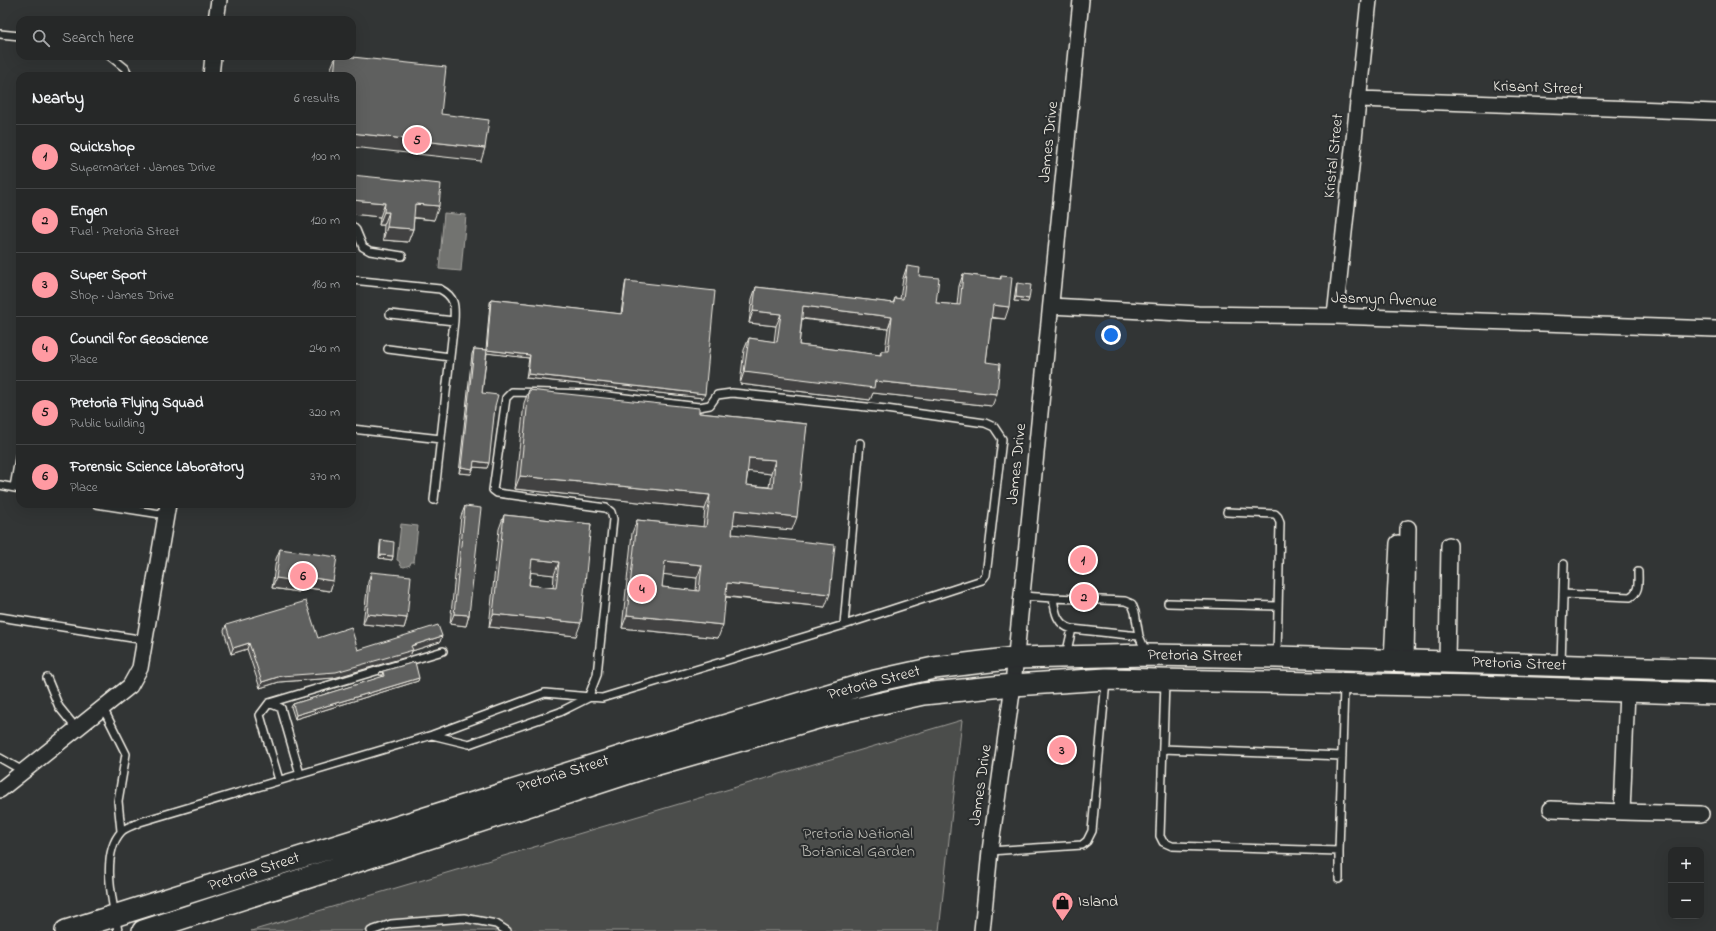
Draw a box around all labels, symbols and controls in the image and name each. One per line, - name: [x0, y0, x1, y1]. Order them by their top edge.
- search box: [16, 16, 356, 60]
- icon: search: [30, 27, 52, 49]
- text: Search here: [62, 27, 134, 49]
- street label: Krisant Street: [1493, 74, 1584, 102]
- text: Nearby: [32, 86, 84, 111]
- text: 6 results: [294, 89, 340, 108]
- street label: James Drive: [1033, 99, 1065, 184]
- street label: Kristal Street: [1318, 112, 1350, 199]
- pin: 5: [404, 125, 430, 155]
- text: Quickshop: [70, 136, 135, 158]
- text: 1: [43, 147, 47, 166]
- text: 100 m: [311, 147, 340, 166]
- text: Supermarket · James Drive: [70, 158, 215, 177]
- text: Engen: [70, 200, 107, 222]
- text: 2: [42, 211, 48, 230]
- text: 120 m: [310, 211, 340, 230]
- text: Fuel · Pretoria Street: [70, 222, 179, 241]
- text: Super Sport: [70, 264, 147, 286]
- text: 3: [42, 275, 48, 294]
- text: 180 m: [312, 275, 340, 294]
- text: Shop · James Drive: [70, 286, 174, 305]
- street label: Jasmyn Avenue: [1331, 286, 1438, 314]
- your location: [1101, 325, 1121, 345]
- text: Council for Geoscience: [70, 328, 208, 350]
- text: 4: [42, 339, 48, 358]
- text: 240 m: [309, 339, 340, 358]
- text: Place: [70, 350, 98, 369]
- text: Pretoria Flying Squad: [70, 392, 203, 414]
- text: 5: [41, 403, 49, 422]
- text: 320 m: [309, 403, 340, 422]
- text: Public building: [70, 414, 145, 433]
- street label: James Drive: [1001, 421, 1033, 506]
- text: Forensic Science Laboratory: [70, 456, 244, 478]
- text: 6: [42, 467, 48, 486]
- text: 370 m: [310, 467, 340, 486]
- text: Place: [70, 478, 98, 497]
- pin: 1: [1070, 545, 1096, 575]
- pin: 6: [290, 561, 316, 591]
- pin: 4: [629, 574, 655, 604]
- pin: 2: [1071, 582, 1097, 612]
- street label: Pretoria Street: [1147, 643, 1243, 669]
- street label: Pretoria Street: [1471, 650, 1567, 678]
- street label: Pretoria Street: [825, 659, 924, 707]
- pin: 3: [1049, 735, 1075, 765]
- street label: James Drive: [963, 742, 999, 827]
- street label: Pretoria Street: [514, 748, 612, 799]
- park label: Pretoria National Botanical Garden: [800, 822, 915, 864]
- street label: Pretoria Street: [205, 846, 303, 898]
- map controls: [1668, 847, 1704, 919]
- button: +: [1668, 847, 1704, 883]
- button: −: [1668, 883, 1704, 919]
- shop icon: Island: [1049, 889, 1075, 922]
- place label: Island: [1078, 890, 1118, 914]

